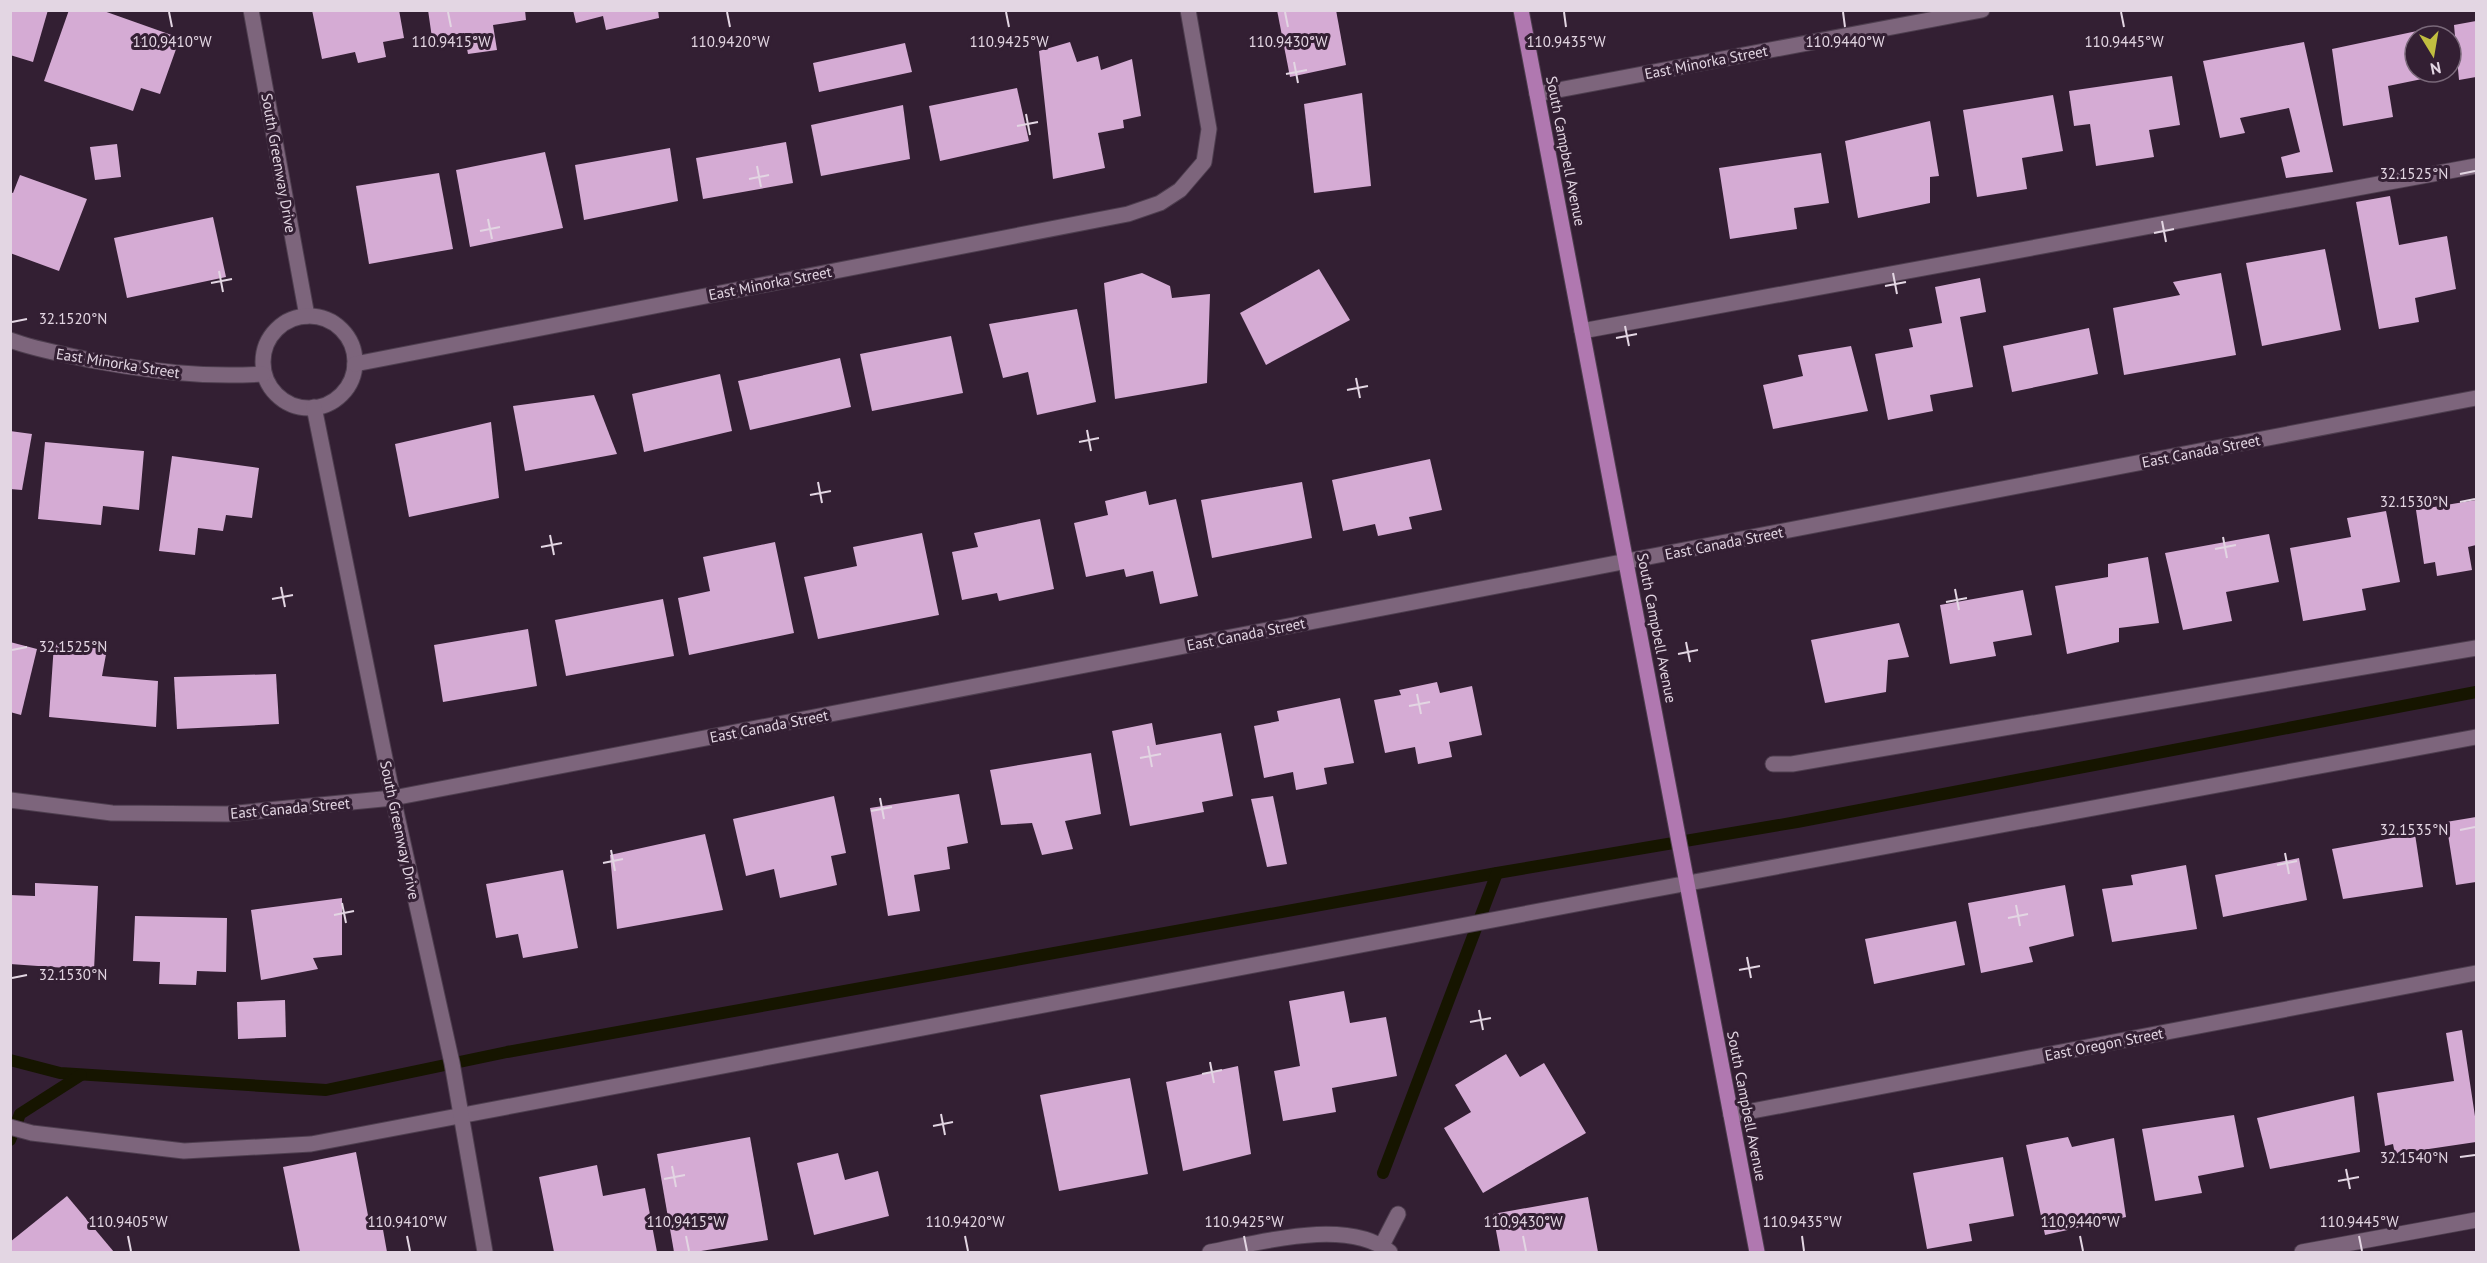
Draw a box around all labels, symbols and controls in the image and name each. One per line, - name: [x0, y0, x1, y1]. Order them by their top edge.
- north arrow: [2403, 24, 2463, 84]
- text: 110.9410°W: [132, 32, 212, 51]
- text: 110.9415°W: [411, 32, 491, 51]
- text: 110.9420°W: [690, 32, 770, 51]
- text: 110.9425°W: [969, 32, 1049, 51]
- text: 110.9430°W: [1248, 32, 1328, 51]
- text: 110.9435°W: [1526, 32, 1606, 51]
- text: 110.9440°W: [1805, 32, 1885, 51]
- text: 110.9445°W: [2084, 32, 2164, 51]
- street label: East Minorka Street: [1643, 41, 1769, 83]
- text: N: [2429, 58, 2443, 80]
- street label: South Campbell Avenue: [1542, 74, 1590, 228]
- street label: South Greenway Drive: [257, 92, 301, 234]
- text: 32.1525°N: [2380, 164, 2448, 183]
- street label: East Minorka Street: [707, 262, 833, 304]
- text: 32.1520°N: [39, 309, 107, 328]
- street label: East Minorka Street: [55, 344, 181, 382]
- street label: East Canada Street: [2140, 430, 2262, 472]
- text: 32.1530°N: [2380, 492, 2448, 511]
- street label: East Canada Street: [1663, 522, 1785, 564]
- street label: South Campbell Avenue: [1633, 551, 1681, 705]
- street label: East Canada Street: [1185, 613, 1307, 655]
- text: 32.1525°N: [39, 637, 107, 656]
- street label: East Canada Street: [708, 705, 830, 747]
- street label: South Greenway Drive: [376, 759, 424, 901]
- street label: East Canada Street: [229, 793, 351, 823]
- text: 32.1535°N: [2380, 820, 2448, 839]
- text: 32.1530°N: [39, 965, 107, 984]
- street label: East Oregon Street: [2043, 1023, 2165, 1065]
- street label: South Campbell Avenue: [1723, 1029, 1771, 1183]
- text: 32.1540°N: [2380, 1148, 2448, 1167]
- text: 110.9405°W: [88, 1212, 168, 1231]
- text: 110.9410°W: [367, 1212, 447, 1231]
- text: 110.9415°W: [646, 1212, 726, 1231]
- text: 110.9420°W: [925, 1212, 1005, 1231]
- text: 110.9425°W: [1204, 1212, 1284, 1231]
- text: 110.9430°W: [1483, 1212, 1563, 1231]
- text: 110.9435°W: [1762, 1212, 1842, 1231]
- text: 110.9440°W: [2040, 1212, 2120, 1231]
- text: 110.9445°W: [2319, 1212, 2399, 1231]

